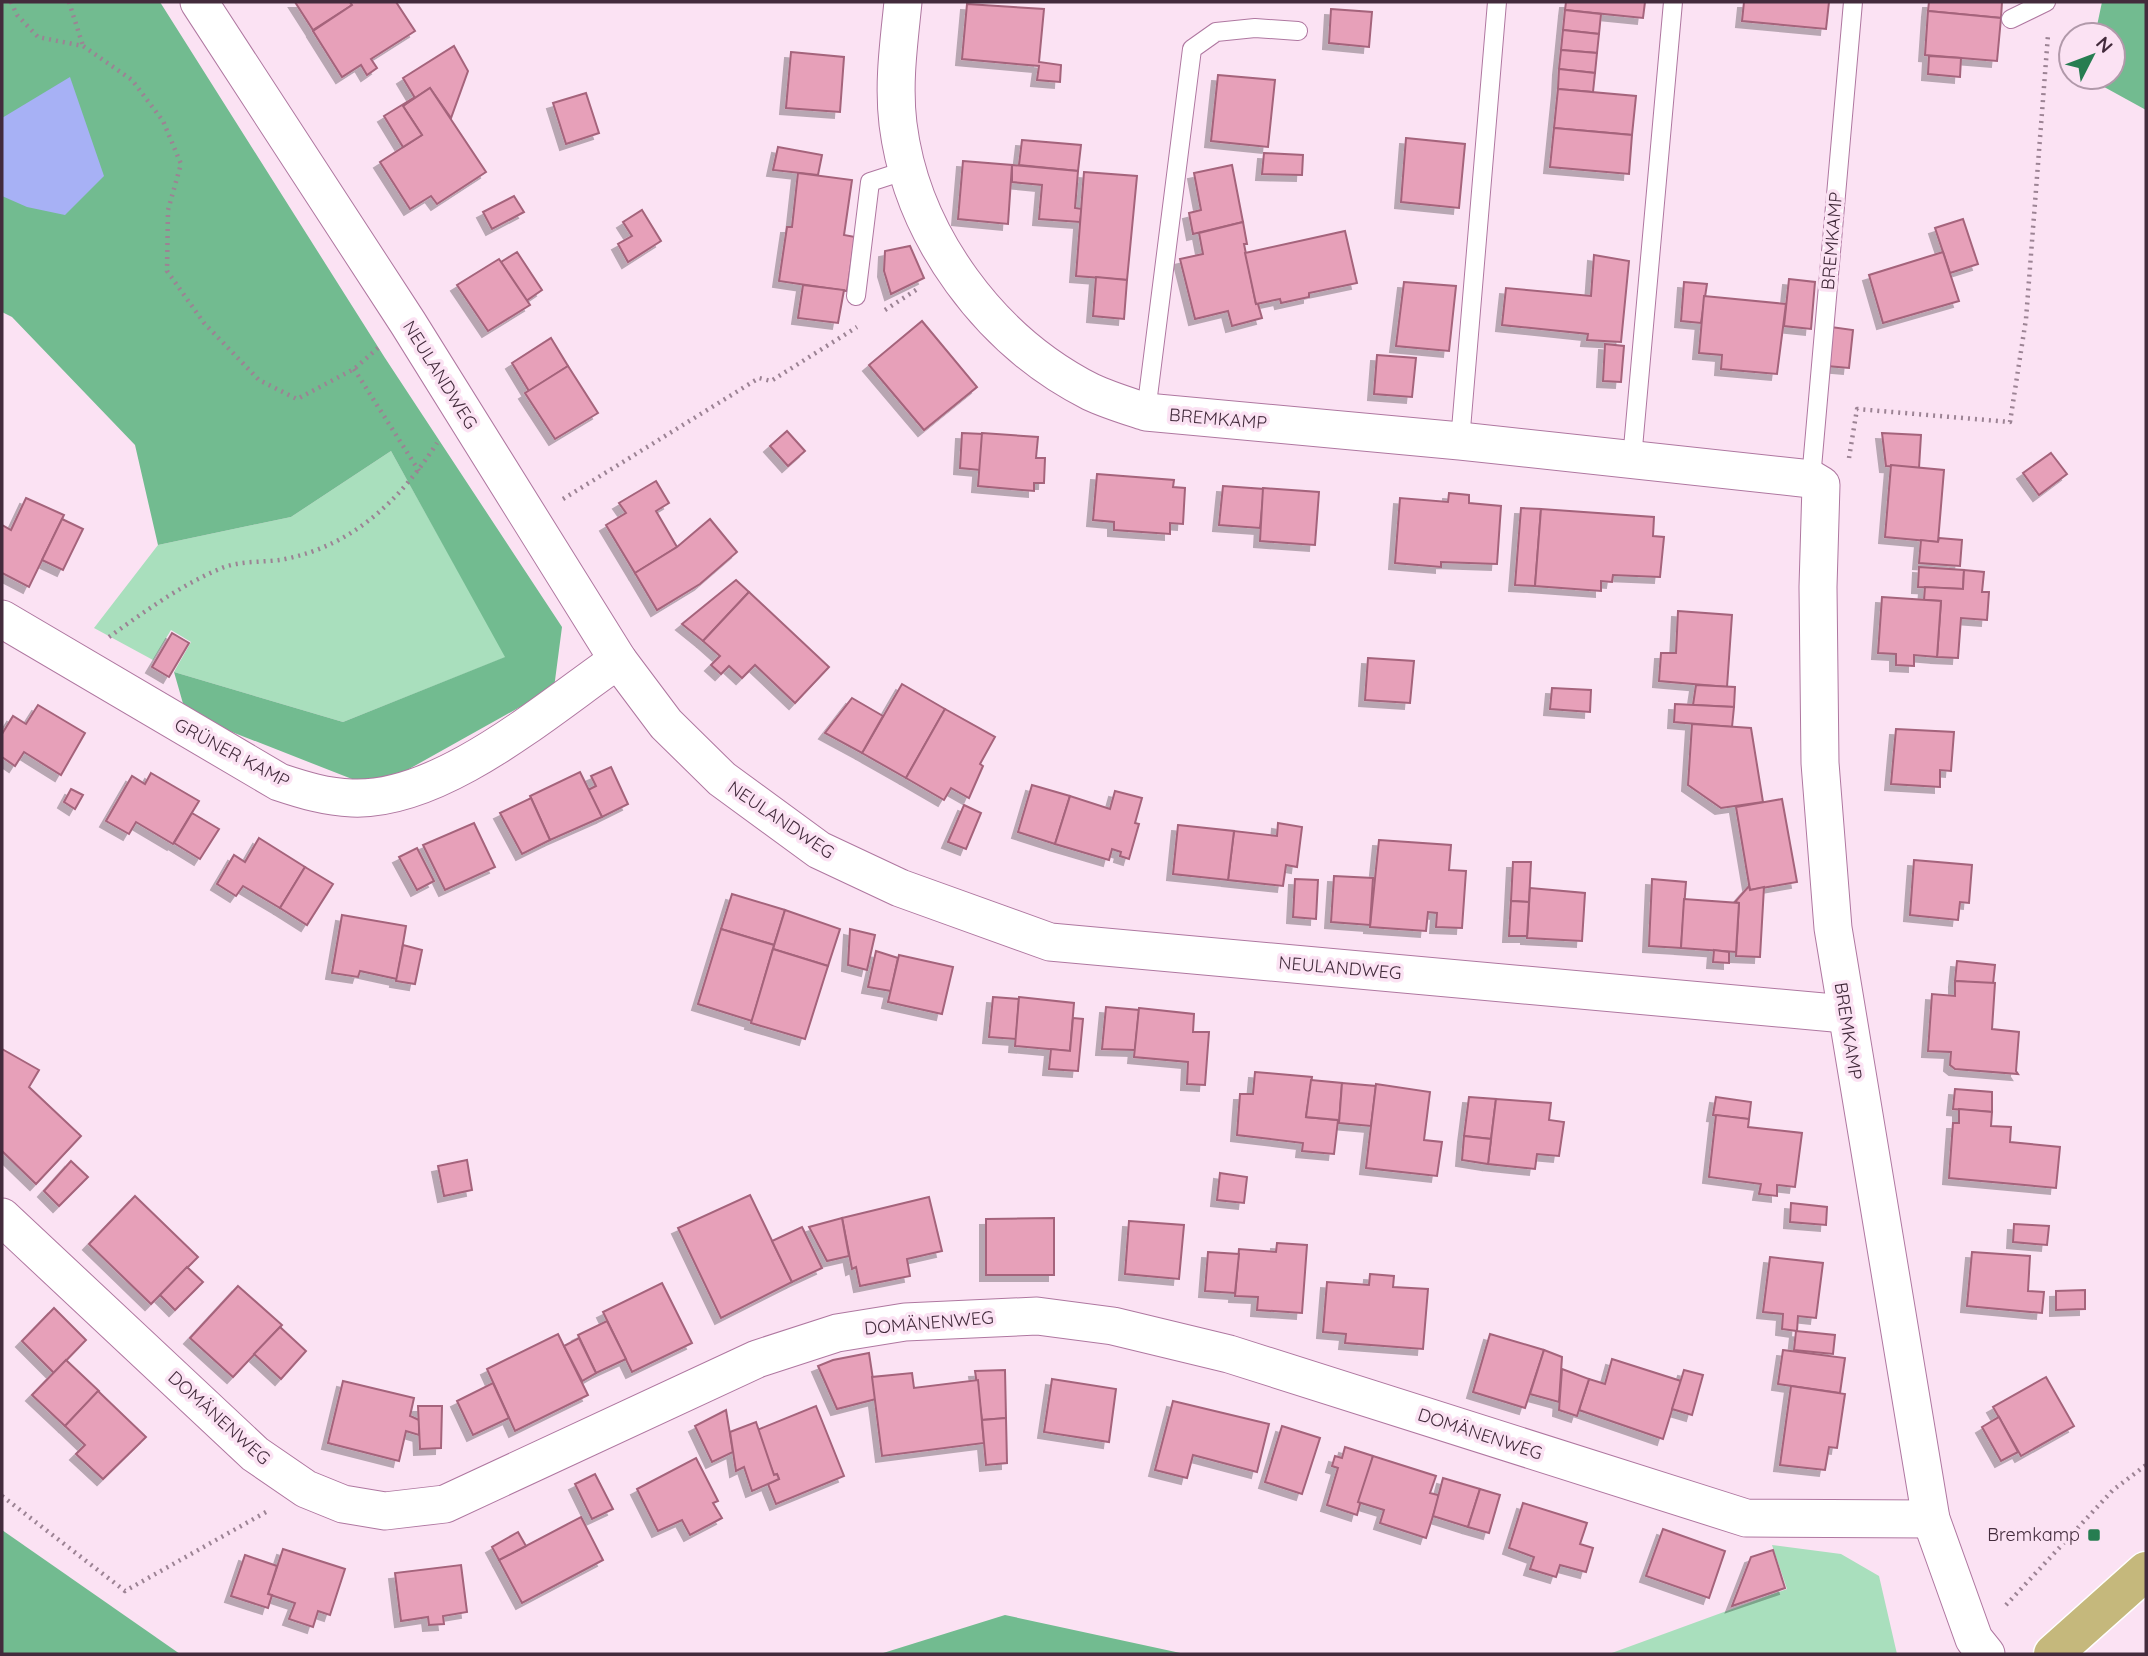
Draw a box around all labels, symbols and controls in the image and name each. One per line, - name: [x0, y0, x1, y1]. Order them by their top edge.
- north arrow: [2057, 21, 2127, 91]
- text: N: [2091, 31, 2118, 58]
- street label: BREMKAMP: [1816, 191, 1847, 291]
- street label: NEULANDWEG: [398, 316, 483, 433]
- street label: BREMKAMP: [1168, 403, 1268, 434]
- street label: GRÜNER KAMP: [171, 713, 294, 793]
- street label: NEULANDWEG: [724, 776, 839, 864]
- street label: NEULANDWEG: [1278, 951, 1403, 984]
- street label: BREMKAMP: [1829, 981, 1868, 1081]
- street label: DOMÄNENWEG: [863, 1305, 995, 1340]
- street label: DOMÄNENWEG: [163, 1366, 275, 1470]
- street label: DOMÄNENWEG: [1415, 1403, 1545, 1465]
- place label: Bremkamp: [1987, 1523, 2080, 1546]
- marker: Bremkamp: [2086, 1527, 2102, 1543]

